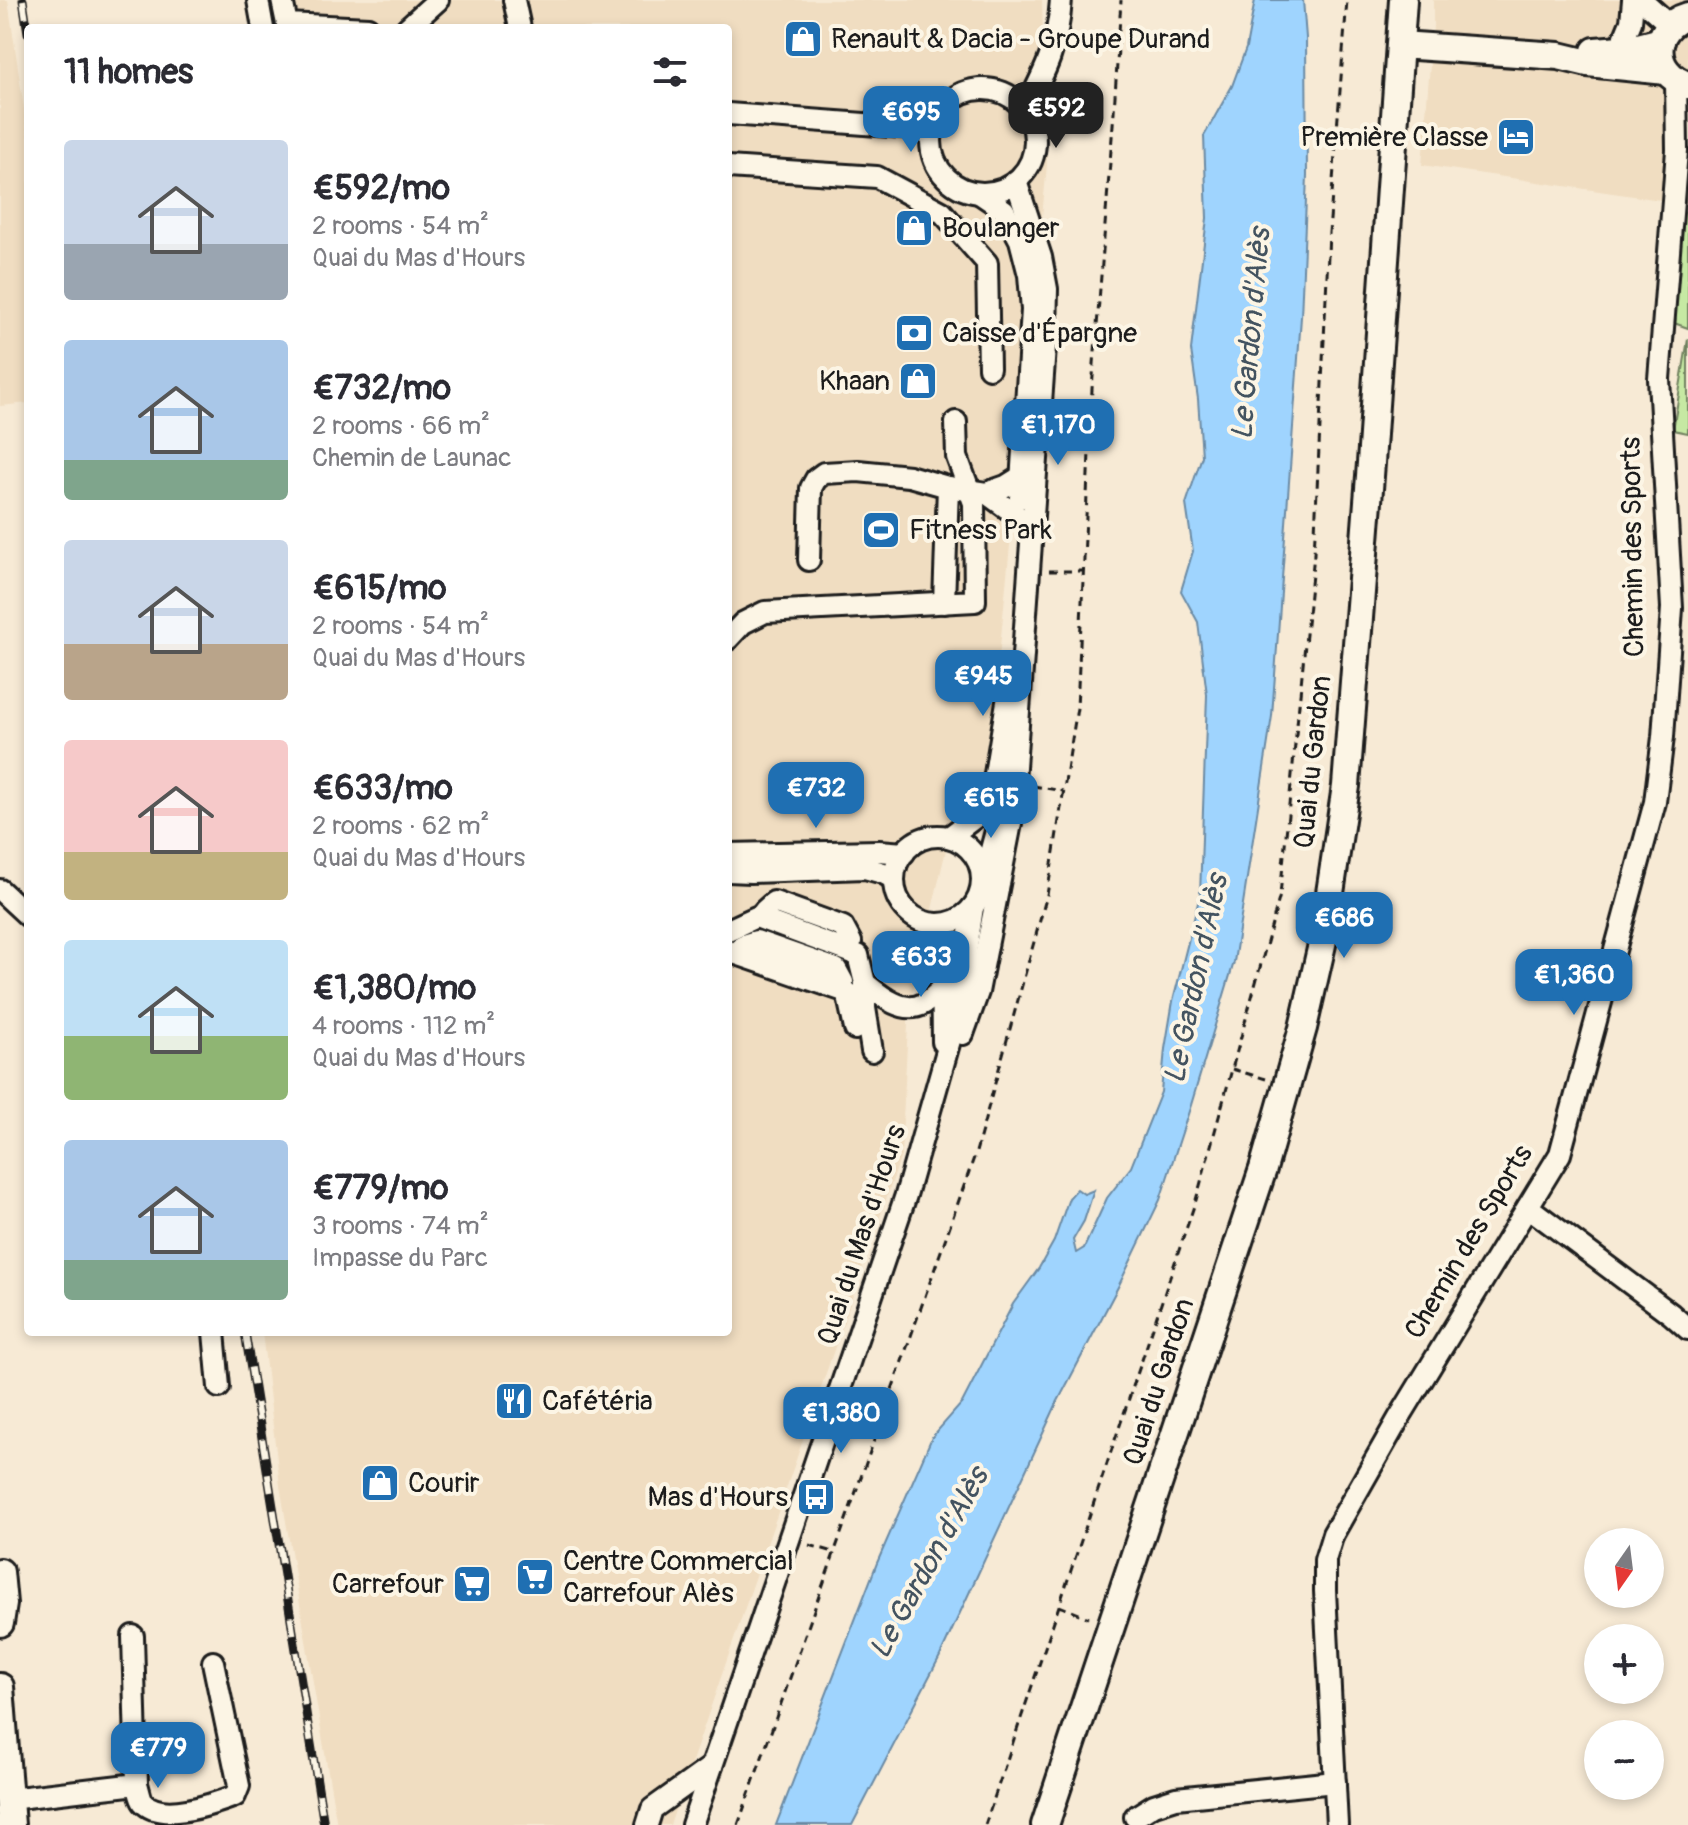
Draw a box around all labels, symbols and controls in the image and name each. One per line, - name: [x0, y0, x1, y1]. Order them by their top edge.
- shop icon: Renault & Dacia - Groupe Durand: [782, 18, 824, 60]
- place label: Renault & Dacia - Groupe Durand: [831, 22, 1210, 57]
- icon: filters: [648, 50, 692, 94]
- text: 11 homes: [64, 51, 193, 94]
- pin: €592: [1009, 82, 1103, 150]
- pin: €695: [864, 86, 958, 154]
- text: €592: [1026, 92, 1086, 124]
- text: €695: [881, 96, 941, 128]
- hotel icon: Première Classe: [1495, 116, 1537, 158]
- place label: Première Classe: [1300, 120, 1488, 155]
- text: €592/mo: [312, 167, 450, 210]
- icon: home: [128, 172, 224, 268]
- shop icon: Boulanger: [893, 207, 935, 249]
- text: 2 rooms · 54 m²: [312, 210, 489, 242]
- place label: Boulanger: [942, 211, 1060, 246]
- water label: Le Gardon d'Alès: [1223, 223, 1279, 441]
- text: Quai du Mas d'Hours: [312, 242, 525, 274]
- bank icon: Caisse d'Épargne: [893, 312, 935, 354]
- place label: Caisse d'Épargne: [942, 316, 1137, 351]
- shop icon: Khaan: [897, 360, 939, 402]
- place label: Khaan: [819, 364, 890, 399]
- text: €732/mo: [312, 367, 451, 410]
- icon: home: [128, 372, 224, 468]
- pin: €1,170: [993, 399, 1123, 467]
- text: €1,170: [1020, 409, 1096, 441]
- text: 2 rooms · 66 m²: [312, 410, 490, 442]
- street label: Chemin des Sports: [1614, 436, 1652, 657]
- text: Chemin de Launac: [312, 442, 511, 474]
- sports icon: Fitness Park: [860, 509, 902, 551]
- place label: Fitness Park: [909, 513, 1052, 548]
- text: €615/mo: [312, 567, 447, 610]
- icon: home: [128, 572, 224, 668]
- text: 2 rooms · 54 m²: [312, 610, 489, 642]
- text: Quai du Mas d'Hours: [312, 642, 525, 674]
- pin: €945: [936, 650, 1030, 718]
- text: €945: [953, 660, 1013, 692]
- street label: Quai du Gardon: [1287, 674, 1339, 850]
- pin: €732: [769, 762, 863, 830]
- text: €633/mo: [312, 767, 453, 810]
- icon: home: [128, 772, 224, 868]
- text: €732: [786, 772, 846, 804]
- pin: €615: [944, 772, 1038, 840]
- text: €615: [963, 782, 1019, 814]
- text: 2 rooms · 62 m²: [312, 810, 489, 842]
- text: Quai du Mas d'Hours: [312, 842, 525, 874]
- water label: Le Gardon d'Alès: [1156, 868, 1237, 1087]
- pin: €686: [1297, 892, 1391, 960]
- text: €686: [1314, 902, 1374, 934]
- pin: €633: [874, 931, 968, 999]
- text: €633: [890, 941, 952, 973]
- pin: €1,360: [1509, 949, 1639, 1017]
- text: €1,360: [1533, 959, 1615, 991]
- text: €1,380/mo: [312, 967, 476, 1010]
- icon: home: [128, 972, 224, 1068]
- text: 4 rooms · 112 m²: [312, 1010, 495, 1042]
- text: Quai du Mas d'Hours: [312, 1042, 525, 1074]
- street label: Quai du Mas d'Hours: [810, 1120, 914, 1350]
- street label: Chemin des Sports: [1397, 1138, 1541, 1345]
- text: €779/mo: [312, 1167, 449, 1210]
- icon: home: [128, 1172, 224, 1268]
- text: 3 rooms · 74 m²: [312, 1210, 489, 1242]
- text: Impasse du Parc: [312, 1242, 488, 1274]
- street label: Quai du Gardon: [1115, 1294, 1203, 1470]
- restaurant icon: Cafétéria: [493, 1380, 535, 1422]
- place label: Cafétéria: [542, 1384, 653, 1419]
- pin: €1,380: [776, 1387, 906, 1455]
- text: €1,380: [801, 1397, 881, 1429]
- water label: Le Gardon d'Alès: [861, 1458, 998, 1665]
- shop icon: Courir: [359, 1462, 401, 1504]
- place label: Courir: [408, 1466, 479, 1501]
- bus stop icon: Mas d'Hours: [795, 1476, 837, 1518]
- place label: Mas d'Hours: [648, 1480, 788, 1515]
- north arrow: [1584, 1528, 1664, 1608]
- map controls: [1584, 1528, 1664, 1800]
- place label: Centre Commercial Carrefour Alès: [563, 1544, 794, 1611]
- supermarket icon: Centre Commercial Carrefour Alès: [514, 1556, 556, 1598]
- supermarket icon: Carrefour: [451, 1563, 493, 1605]
- place label: Carrefour: [332, 1567, 444, 1602]
- button: +: [1584, 1624, 1664, 1704]
- button: −: [1584, 1720, 1664, 1800]
- pin: €779: [111, 1722, 205, 1790]
- text: €779: [129, 1732, 187, 1764]

